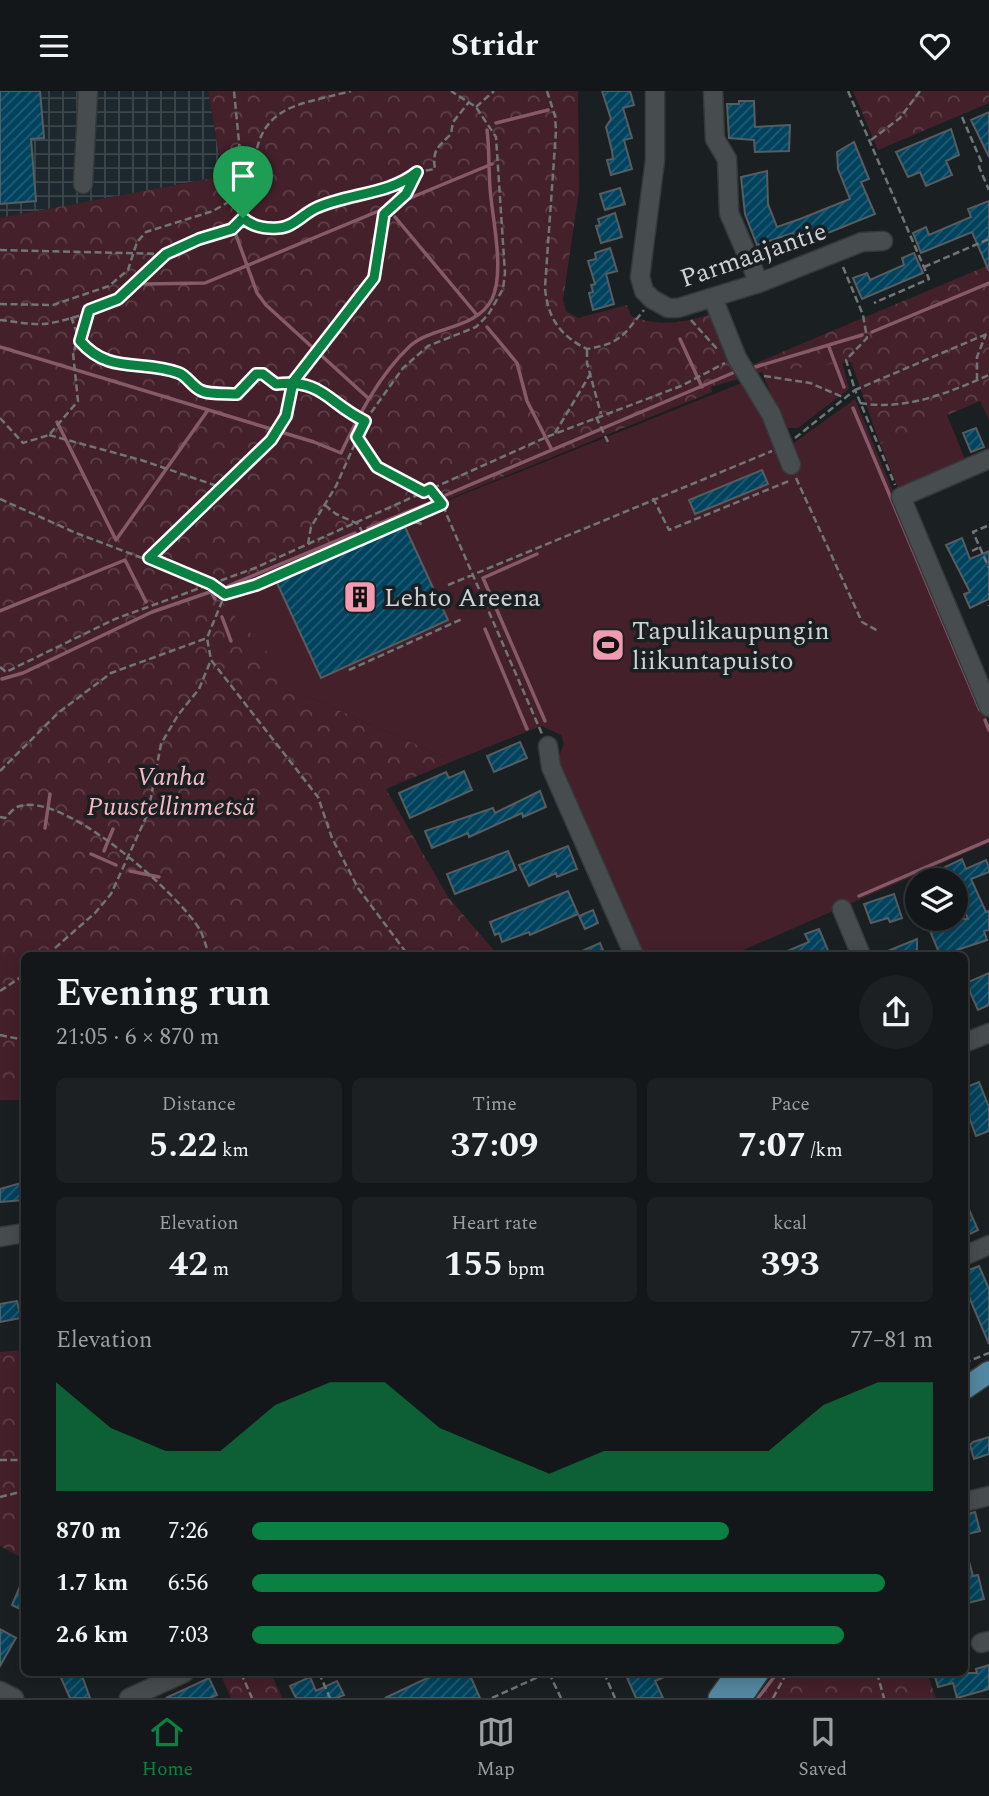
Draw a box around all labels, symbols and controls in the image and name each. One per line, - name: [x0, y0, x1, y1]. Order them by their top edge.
- text: Stridr: [451, 21, 538, 70]
- icon: menu: [35, 27, 73, 65]
- icon: heart: [916, 27, 954, 65]
- pin: [213, 146, 273, 218]
- icon: arrive: [224, 157, 262, 195]
- street label: Parmaajantie: [675, 211, 832, 299]
- building icon: Lehto Areena: [341, 578, 379, 616]
- place label: Lehto Areena: [384, 578, 541, 618]
- place label: Tapulikaupungin liikuntapuisto: [632, 611, 830, 681]
- sports icon: Tapulikaupungin liikuntapuisto: [589, 626, 627, 664]
- park label: Vanha Puustellinmetsä: [87, 757, 255, 827]
- map controls: [905, 868, 968, 931]
- button: layers: [905, 868, 968, 931]
- text: Evening run: [56, 965, 270, 1023]
- button: share: [859, 975, 933, 1049]
- text: 21:05 · 6 × 870 m: [56, 1020, 220, 1055]
- text: Distance: [162, 1090, 236, 1119]
- text: Time: [472, 1090, 517, 1119]
- text: Pace: [770, 1090, 810, 1119]
- text: 5.22: [149, 1119, 217, 1172]
- text: 37:09: [451, 1119, 538, 1172]
- text: 7:07: [738, 1119, 806, 1172]
- text: km: [217, 1136, 249, 1165]
- text: /km: [806, 1136, 843, 1165]
- text: Elevation: [159, 1209, 239, 1238]
- text: Heart rate: [452, 1209, 537, 1238]
- text: kcal: [773, 1209, 807, 1238]
- text: 42: [169, 1238, 208, 1291]
- text: 155: [444, 1238, 503, 1291]
- text: 393: [761, 1238, 820, 1291]
- text: m: [208, 1255, 229, 1284]
- text: bpm: [503, 1255, 545, 1284]
- text: Elevation: [56, 1323, 152, 1358]
- text: 77–81 m: [850, 1323, 933, 1358]
- text: 870 m: [56, 1514, 121, 1549]
- text: 7:26: [168, 1514, 208, 1549]
- text: 1.7 km: [56, 1566, 128, 1601]
- text: 6:56: [168, 1566, 208, 1601]
- text: 2.6 km: [56, 1618, 128, 1653]
- text: 7:03: [168, 1618, 208, 1653]
- tab: Home: [142, 1713, 193, 1784]
- tab: Map: [477, 1713, 515, 1784]
- tab: Saved: [798, 1713, 847, 1784]

